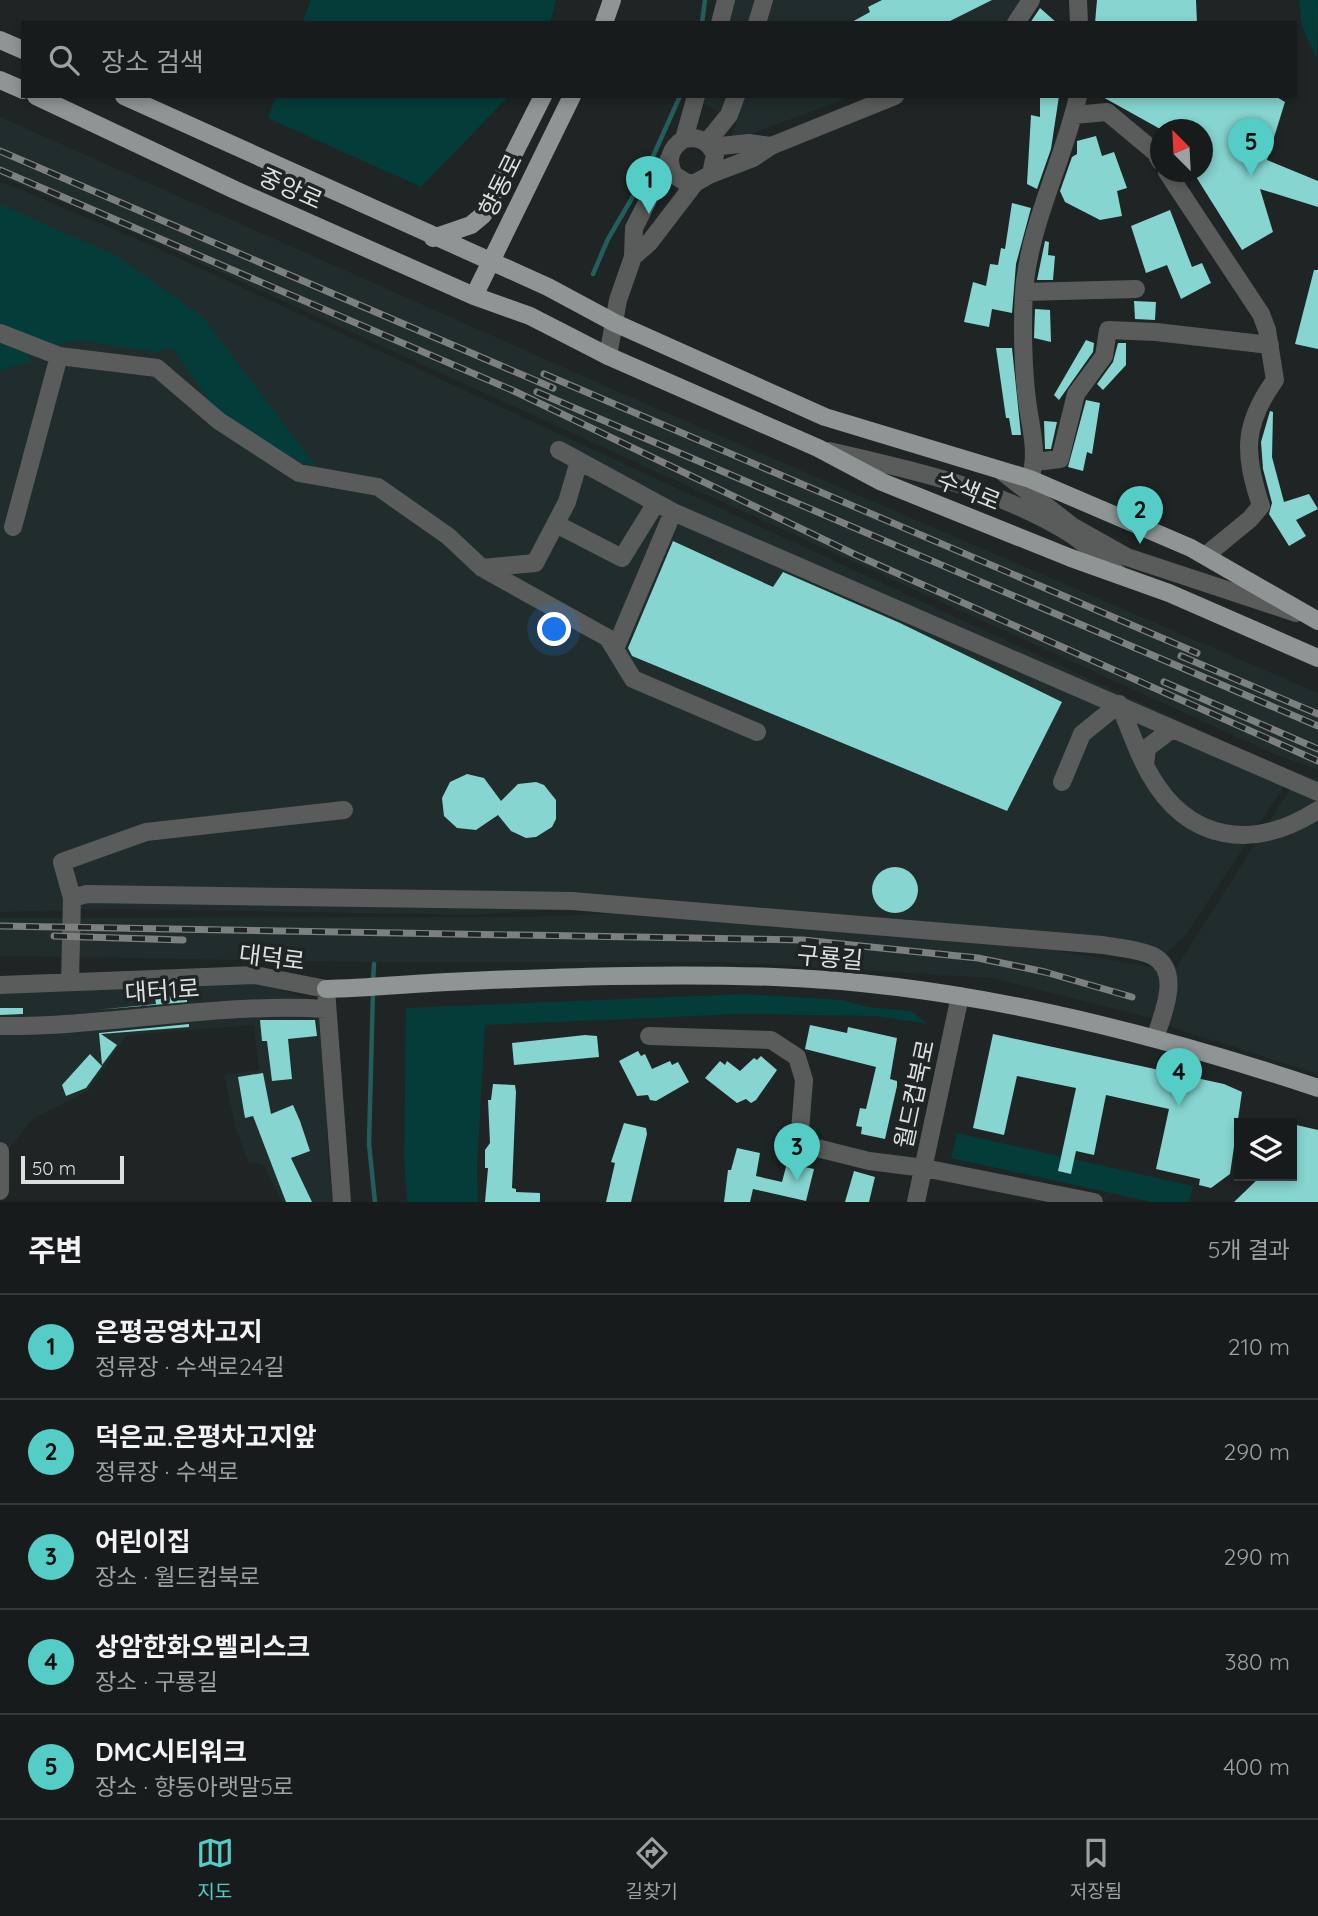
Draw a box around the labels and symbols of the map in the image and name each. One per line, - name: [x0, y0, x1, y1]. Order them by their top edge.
- pin: 5: [1228, 118, 1274, 176]
- north arrow: [1150, 119, 1213, 182]
- street label: 향동로: [472, 149, 528, 221]
- pin: 1: [626, 156, 672, 214]
- street label: 중앙로: [255, 161, 327, 215]
- street label: 수색로: [933, 464, 1005, 516]
- pin: 2: [1117, 486, 1163, 544]
- your location: [537, 612, 571, 646]
- street label: 대덕로: [237, 938, 307, 976]
- street label: 구룡길: [796, 939, 864, 975]
- street label: 대터1로: [123, 972, 201, 1008]
- street label: 월드컵북로: [888, 1037, 940, 1151]
- pin: 4: [1156, 1048, 1202, 1106]
- pin: 3: [774, 1123, 820, 1181]
- scale bar: [21, 1153, 124, 1185]

